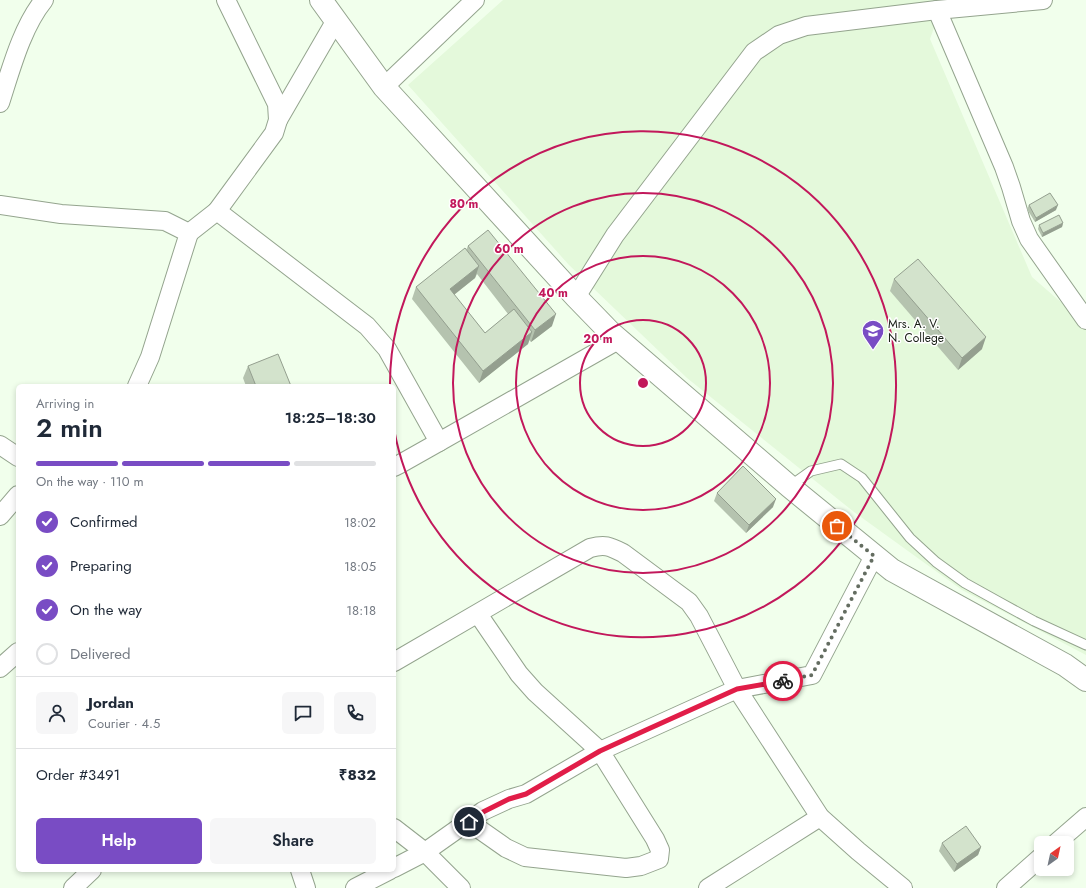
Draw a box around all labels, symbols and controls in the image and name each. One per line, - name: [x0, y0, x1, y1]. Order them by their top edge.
- text: 80 m: [450, 195, 479, 213]
- text: 60 m: [494, 240, 524, 258]
- text: 40 m: [538, 284, 568, 302]
- place label: Mrs. A. V. N. College: [888, 315, 944, 347]
- school or university icon: Mrs. A. V. N. College: [860, 318, 886, 351]
- text: 20 m: [583, 330, 613, 348]
- centre of rings: [636, 376, 650, 390]
- text: Arriving in: [36, 394, 94, 413]
- text: 18:25–18:30: [285, 407, 376, 429]
- text: 2 min: [36, 409, 103, 447]
- text: On the way · 110 m: [36, 472, 144, 491]
- pin: [820, 509, 854, 543]
- icon: check: [36, 511, 58, 533]
- text: Confirmed: [70, 511, 138, 533]
- text: 18:02: [344, 513, 376, 532]
- icon: bag: [826, 515, 848, 537]
- icon: check: [36, 555, 58, 577]
- text: Preparing: [70, 555, 132, 577]
- text: 18:05: [344, 557, 376, 576]
- icon: check: [36, 599, 58, 621]
- text: On the way: [70, 599, 142, 621]
- text: 18:18: [346, 601, 376, 620]
- text: Delivered: [70, 643, 131, 665]
- courier: [763, 661, 803, 701]
- icon: bike: [772, 670, 794, 692]
- button: person: [36, 692, 78, 734]
- text: Jordan: [88, 692, 134, 714]
- button: chat: [282, 692, 324, 734]
- button: phone: [334, 692, 376, 734]
- text: Courier · 4.5: [88, 714, 160, 733]
- text: Order #3491: [36, 764, 120, 786]
- text: ₹832: [339, 764, 376, 786]
- pin: [452, 805, 486, 839]
- icon: home: [458, 811, 480, 833]
- button: Help: [36, 818, 202, 864]
- button: Share: [210, 818, 376, 864]
- north arrow: [1034, 836, 1074, 876]
- map controls: [1034, 836, 1074, 876]

